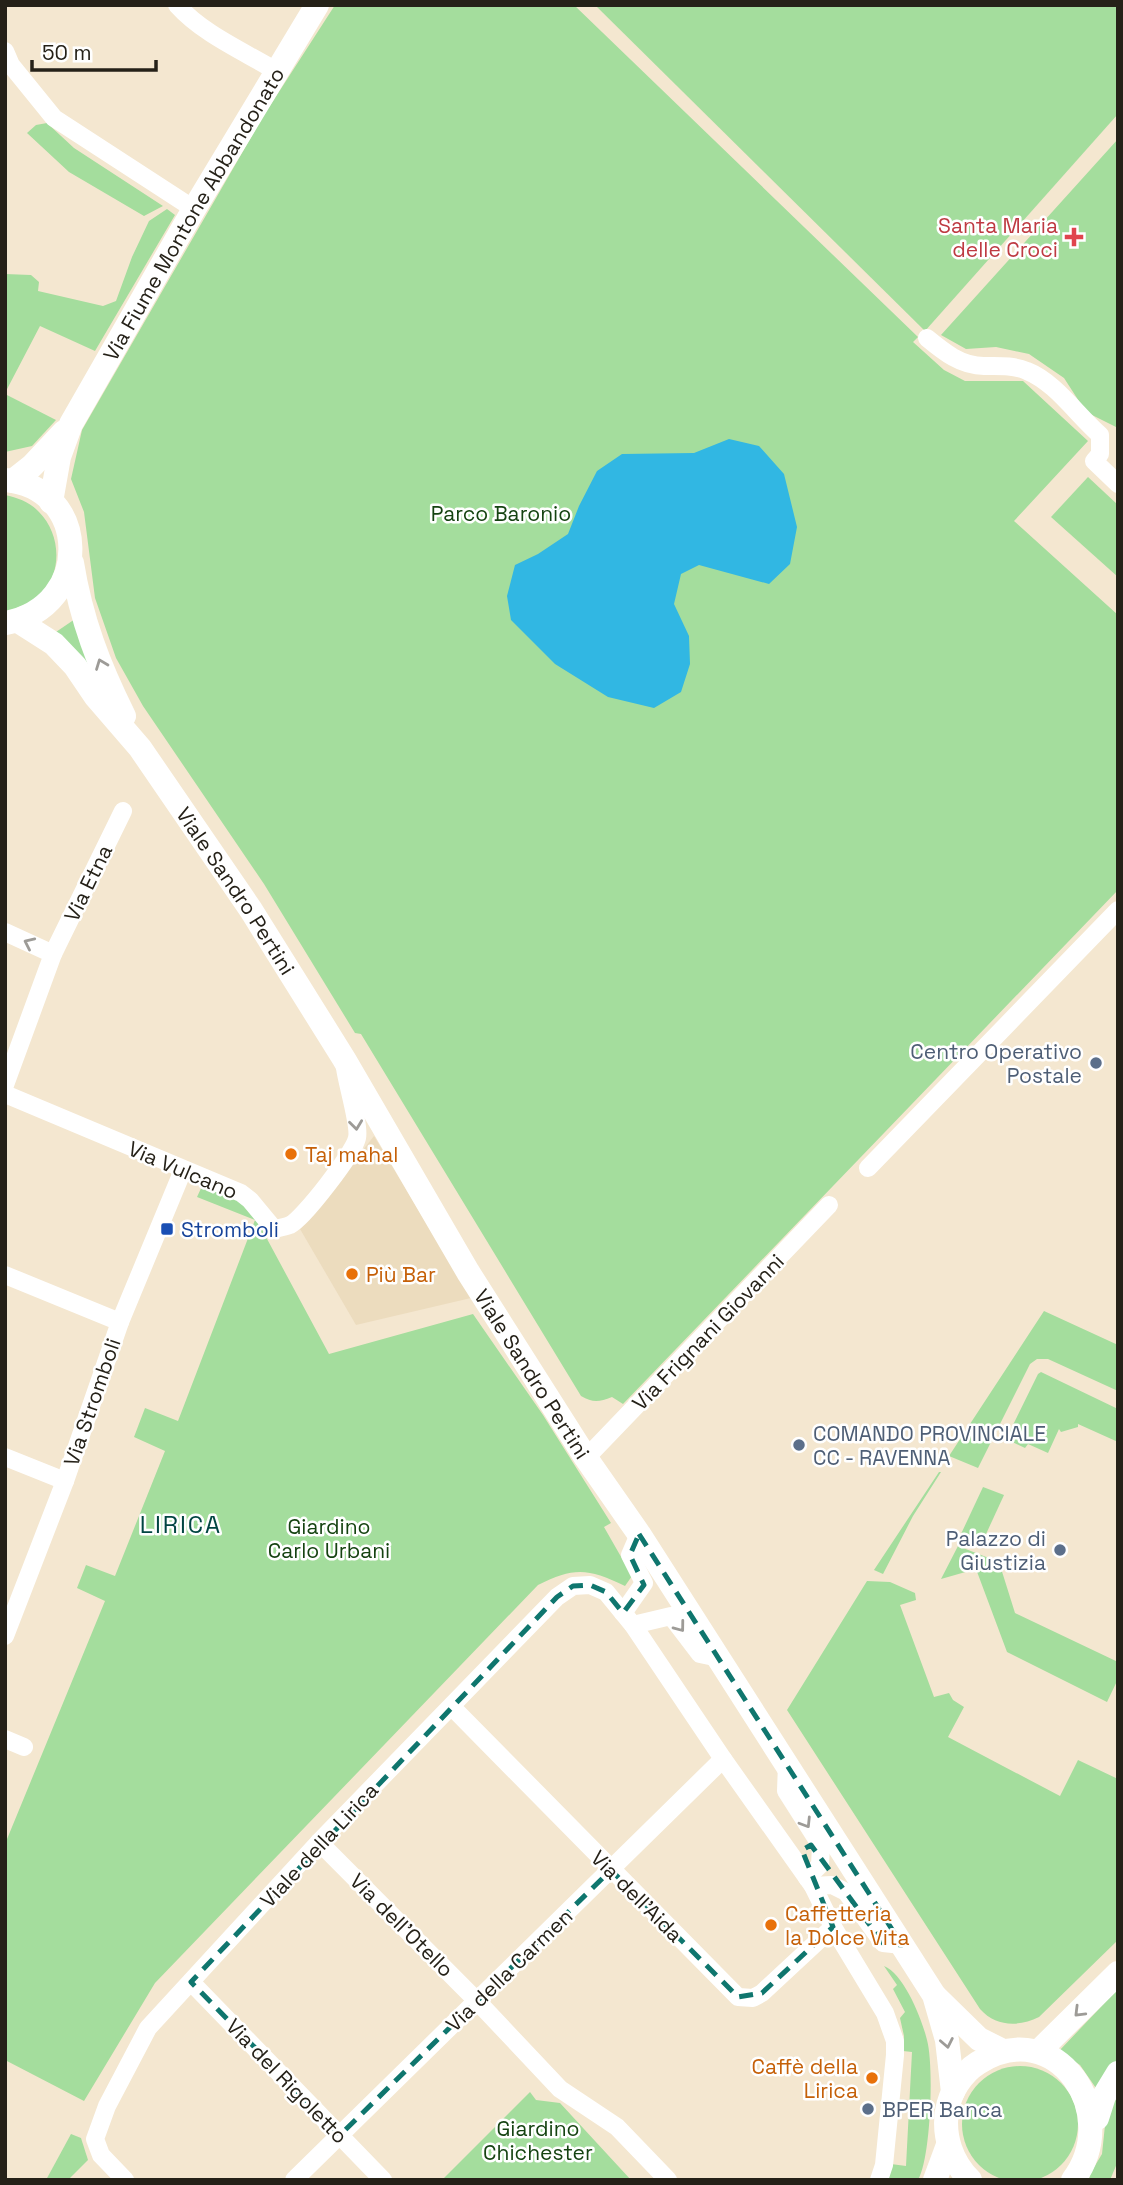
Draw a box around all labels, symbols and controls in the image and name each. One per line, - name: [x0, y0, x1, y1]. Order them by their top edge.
- scale bar: [32, 28, 156, 72]
- text: 50 m: [42, 39, 92, 66]
- street label: Via Fiume Montone Abbandonato: [97, 62, 290, 365]
- place label: Santa Maria delle Croci: [938, 212, 1058, 263]
- marker: Santa Maria delle Croci: [1064, 227, 1084, 247]
- park label: Parco Baronio: [431, 500, 571, 527]
- one-way arrow: [95, 659, 109, 671]
- street label: Viale Sandro Pertini: [171, 801, 301, 980]
- street label: Via Etna: [58, 840, 118, 926]
- one-way arrow: [24, 937, 36, 951]
- place label: Centro Operativo Postale: [910, 1038, 1082, 1089]
- marker: Centro Operativo Postale: [1088, 1055, 1104, 1071]
- one-way arrow: [348, 1120, 363, 1131]
- street label: Via Vulcano: [124, 1135, 242, 1205]
- place label: Taj mahal: [305, 1141, 398, 1168]
- marker: Taj mahal: [283, 1146, 299, 1162]
- place label: Stromboli: [181, 1216, 279, 1243]
- marker: Stromboli: [159, 1221, 175, 1237]
- street label: Via Frignani Giovanni: [626, 1248, 790, 1416]
- place label: Più Bar: [366, 1261, 436, 1288]
- marker: Più Bar: [344, 1266, 360, 1282]
- street label: Viale Sandro Pertini: [469, 1284, 596, 1464]
- street label: Via Stromboli: [58, 1334, 126, 1470]
- place label: COMANDO PROVINCIALE CC - RAVENNA: [813, 1420, 1046, 1471]
- marker: COMANDO PROVINCIALE CC - RAVENNA: [791, 1437, 807, 1453]
- district label: LIRICA: [140, 1509, 222, 1540]
- park label: Giardino Carlo Urbani: [268, 1513, 390, 1564]
- place label: Palazzo di Giustizia: [946, 1525, 1046, 1576]
- marker: Palazzo di Giustizia: [1052, 1542, 1068, 1558]
- one-way arrow: [671, 1619, 684, 1632]
- street label: Viale della Lirica: [254, 1777, 384, 1913]
- one-way arrow: [798, 1815, 811, 1828]
- street label: Via dell'Aida: [585, 1844, 689, 1948]
- street label: Via dell'Otello: [344, 1867, 460, 1983]
- place label: Caffetteria la Dolce Vita: [785, 1900, 910, 1951]
- street label: Via della Carmen: [440, 1903, 578, 2037]
- marker: Caffetteria la Dolce Vita: [763, 1917, 779, 1933]
- one-way arrow: [1074, 2004, 1087, 2017]
- street label: Via del Rigoletto: [220, 2013, 354, 2149]
- one-way arrow: [939, 2037, 954, 2049]
- place label: Caffè della Lirica: [751, 2053, 858, 2104]
- marker: Caffè della Lirica: [864, 2070, 880, 2086]
- place label: BPER Banca: [882, 2096, 1002, 2123]
- marker: BPER Banca: [860, 2101, 876, 2117]
- park label: Giardino Chichester: [483, 2115, 593, 2166]

